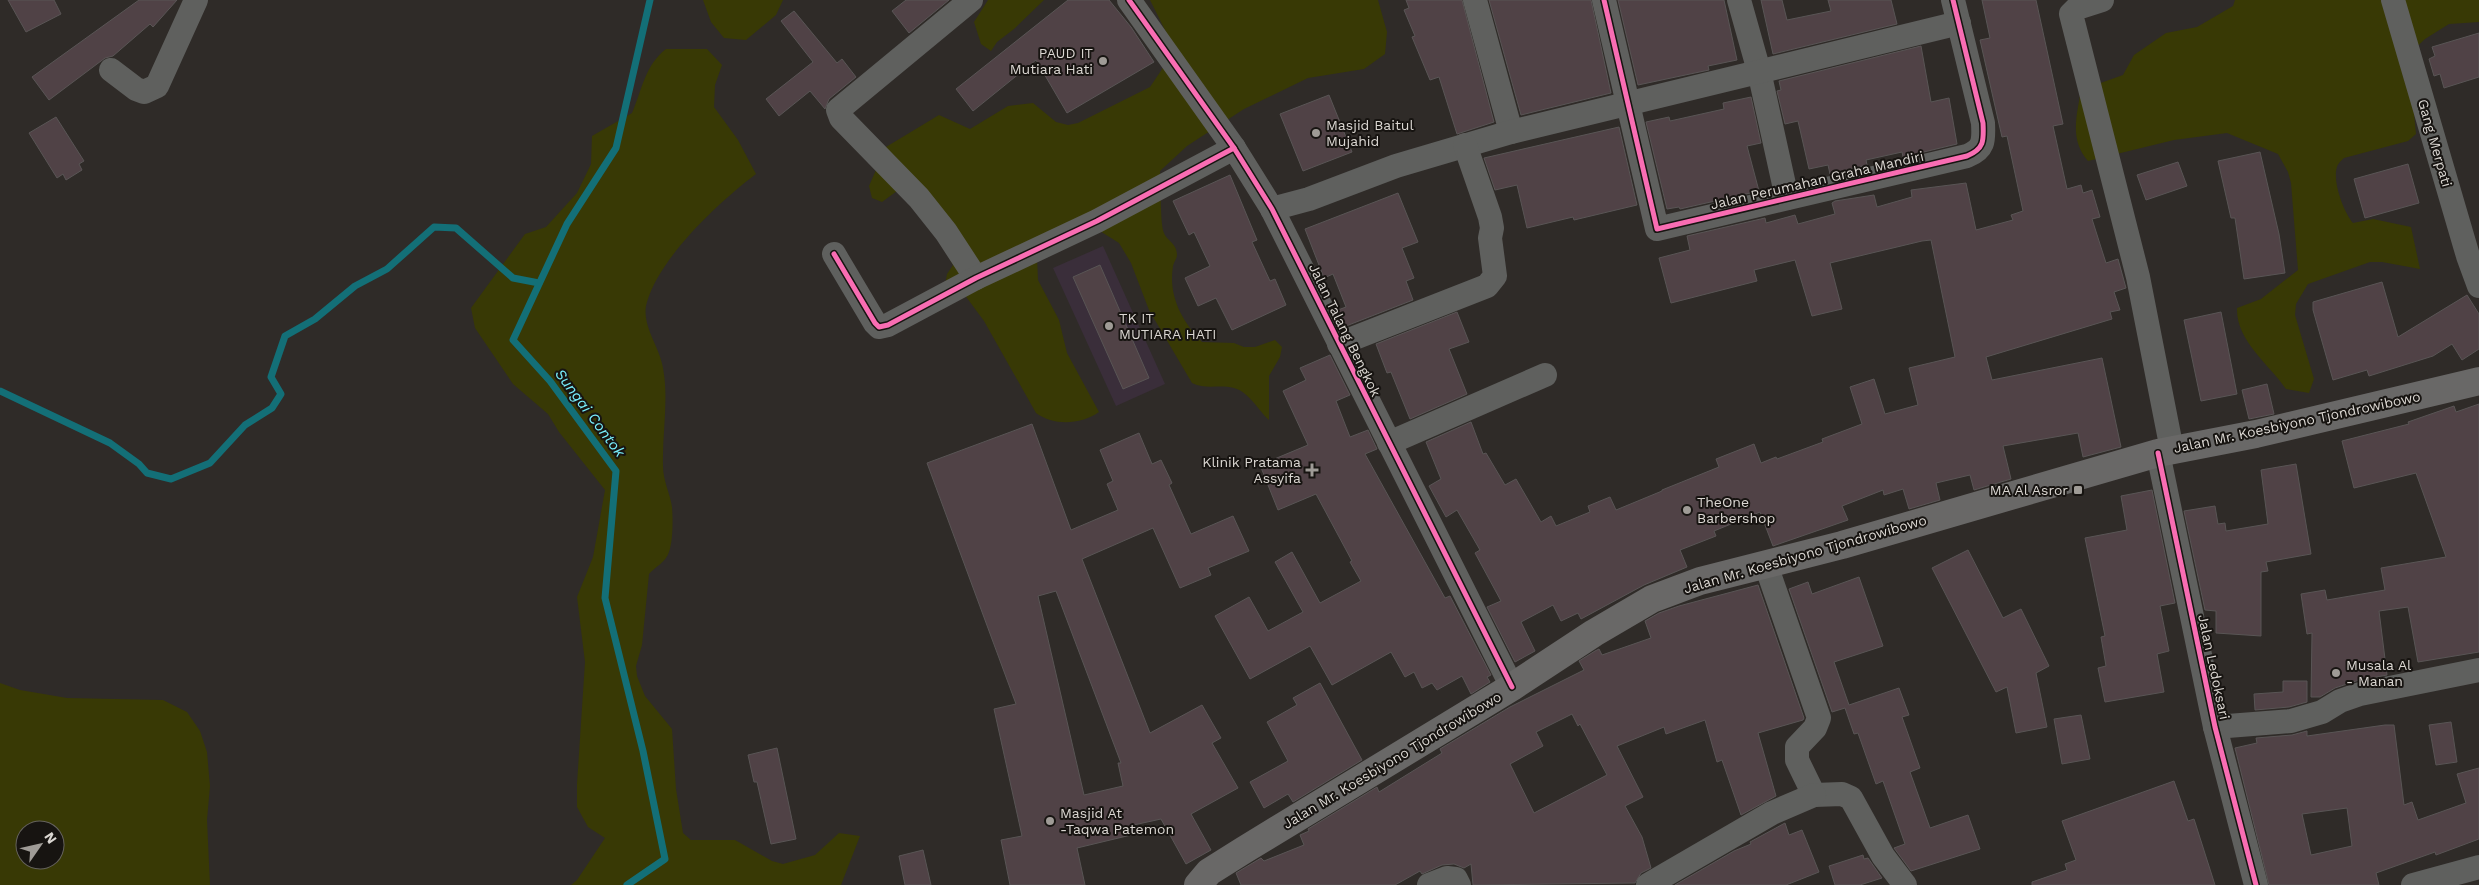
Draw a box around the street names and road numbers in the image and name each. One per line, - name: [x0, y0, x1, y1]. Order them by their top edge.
- street label: Gang Merpati: [2415, 97, 2455, 189]
- street label: Jalan Perumahan Graha Mandiri: [1709, 148, 1925, 212]
- street label: Jalan Talang Bengkok: [1306, 261, 1384, 399]
- street label: Jalan Mr. Koesbiyono Tjondrowibowo: [2172, 388, 2422, 456]
- street label: Jalan Mr. Koesbiyono Tjondrowibowo: [1682, 512, 1928, 596]
- street label: Jalan Ledoksari: [2195, 613, 2233, 721]
- street label: Jalan Mr. Koesbiyono Tjondrowibowo: [1280, 688, 1504, 832]

